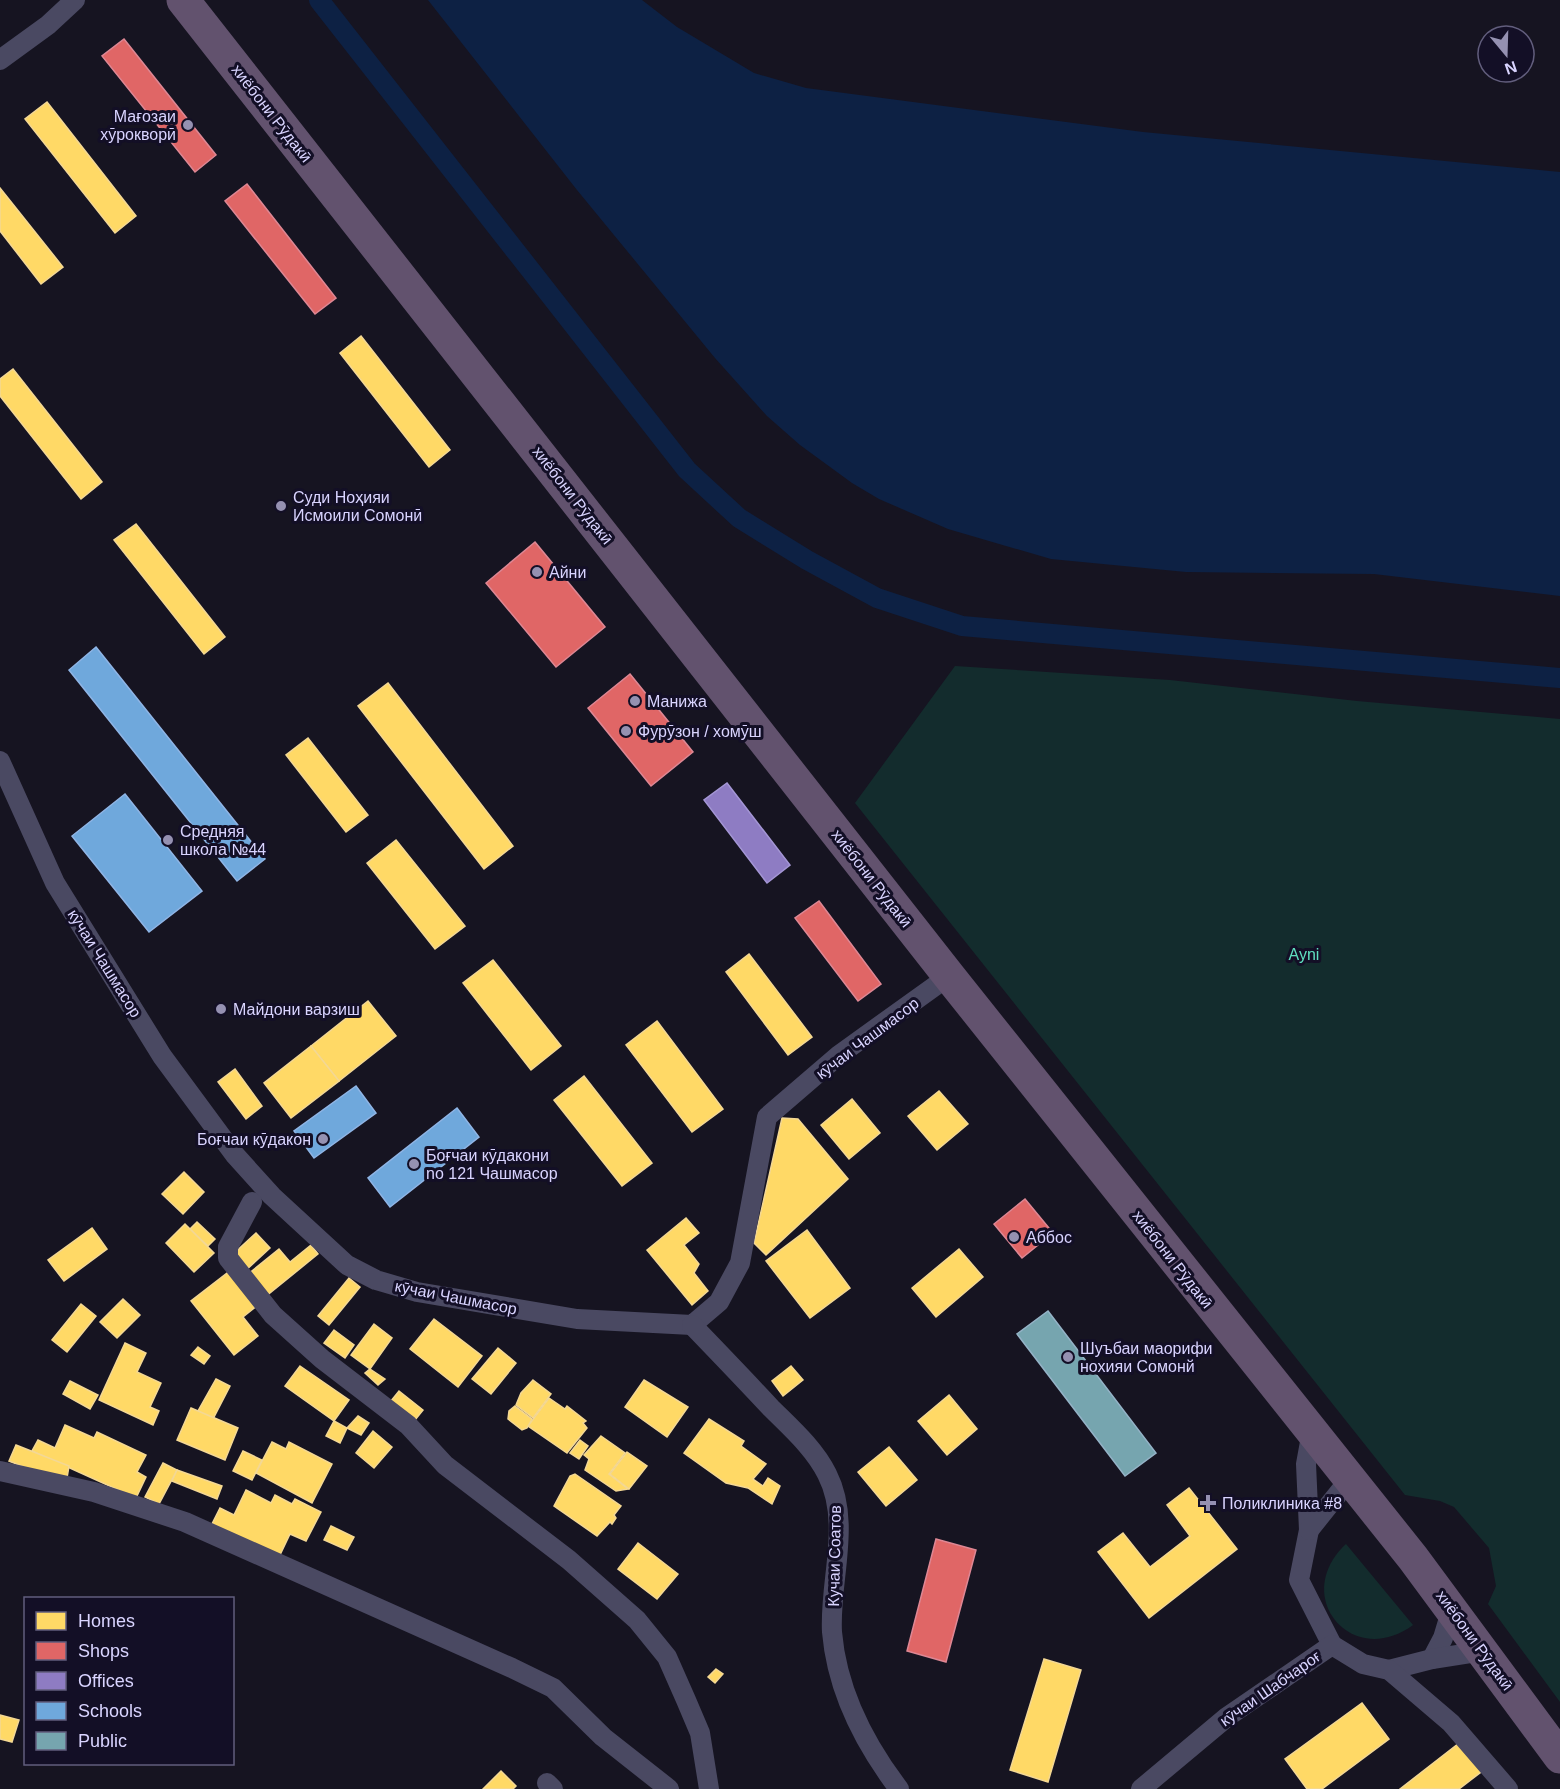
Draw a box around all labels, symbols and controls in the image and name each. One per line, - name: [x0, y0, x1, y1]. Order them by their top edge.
- north arrow: [1476, 24, 1536, 84]
- text: N: [1502, 58, 1519, 78]
- street label: хиёбони Рӯдакӣ: [228, 61, 315, 165]
- place label: Мағозаи хӯрокворӣ: [100, 108, 176, 143]
- marker: Мағозаи хӯрокворӣ: [181, 118, 195, 132]
- street label: хиёбони Рӯдакӣ: [529, 443, 616, 547]
- place label: Суди Ноҳияи Исмоили Сомонӣ: [293, 489, 422, 524]
- marker: Суди Ноҳияи Исмоили Сомонӣ: [274, 499, 288, 513]
- place label: Айни: [549, 564, 586, 581]
- marker: Айни: [530, 565, 544, 579]
- place label: Манижа: [647, 693, 707, 710]
- marker: Манижа: [628, 694, 642, 708]
- place label: Фурӯзон / хомӯш: [638, 723, 762, 740]
- marker: Фурӯзон / хомӯш: [619, 724, 633, 738]
- place label: Средняя школа №44: [180, 823, 266, 858]
- street label: хиёбони Рӯдакӣ: [828, 826, 915, 930]
- marker: Средняя школа №44: [161, 833, 175, 847]
- street label: кӯчаи Чашмасор: [65, 906, 145, 1020]
- park label: Ayni: [1289, 946, 1319, 963]
- street label: кӯчаи Чашмасор: [813, 994, 922, 1082]
- place label: Майдони варзиш: [233, 1001, 360, 1018]
- marker: Майдони варзиш: [214, 1002, 228, 1016]
- place label: Боғчаи кӯдакон: [197, 1131, 311, 1148]
- marker: Боғчаи кӯдакон: [316, 1132, 330, 1146]
- place label: Боғчаи кӯдакони no 121 Чашмасор: [426, 1147, 558, 1182]
- marker: Боғчаи кӯдакони no 121 Чашмасор: [407, 1157, 421, 1171]
- street label: хиёбони Рӯдакӣ: [1129, 1207, 1216, 1311]
- place label: Аббос: [1026, 1229, 1072, 1246]
- marker: Аббос: [1007, 1230, 1021, 1244]
- street label: кӯчаи Чашмасор: [393, 1277, 518, 1318]
- place label: Шуъбаи маорифи нохияи Сомонй: [1080, 1340, 1212, 1375]
- marker: Шуъбаи маорифи нохияи Сомонй: [1061, 1350, 1075, 1364]
- marker: Поликлиника #8: [1199, 1494, 1217, 1512]
- place label: Поликлиника #8: [1222, 1495, 1342, 1512]
- street label: Кучаи Соатов: [825, 1505, 844, 1607]
- street label: хиёбони Рӯдакӣ: [1433, 1587, 1516, 1693]
- legend: [24, 1597, 234, 1765]
- text: Homes: [78, 1611, 135, 1631]
- text: Shops: [78, 1641, 129, 1661]
- street label: кӯчаи Шабчароғ: [1217, 1647, 1324, 1729]
- text: Offices: [78, 1671, 134, 1691]
- text: Schools: [78, 1701, 142, 1721]
- text: Public: [78, 1731, 127, 1751]

